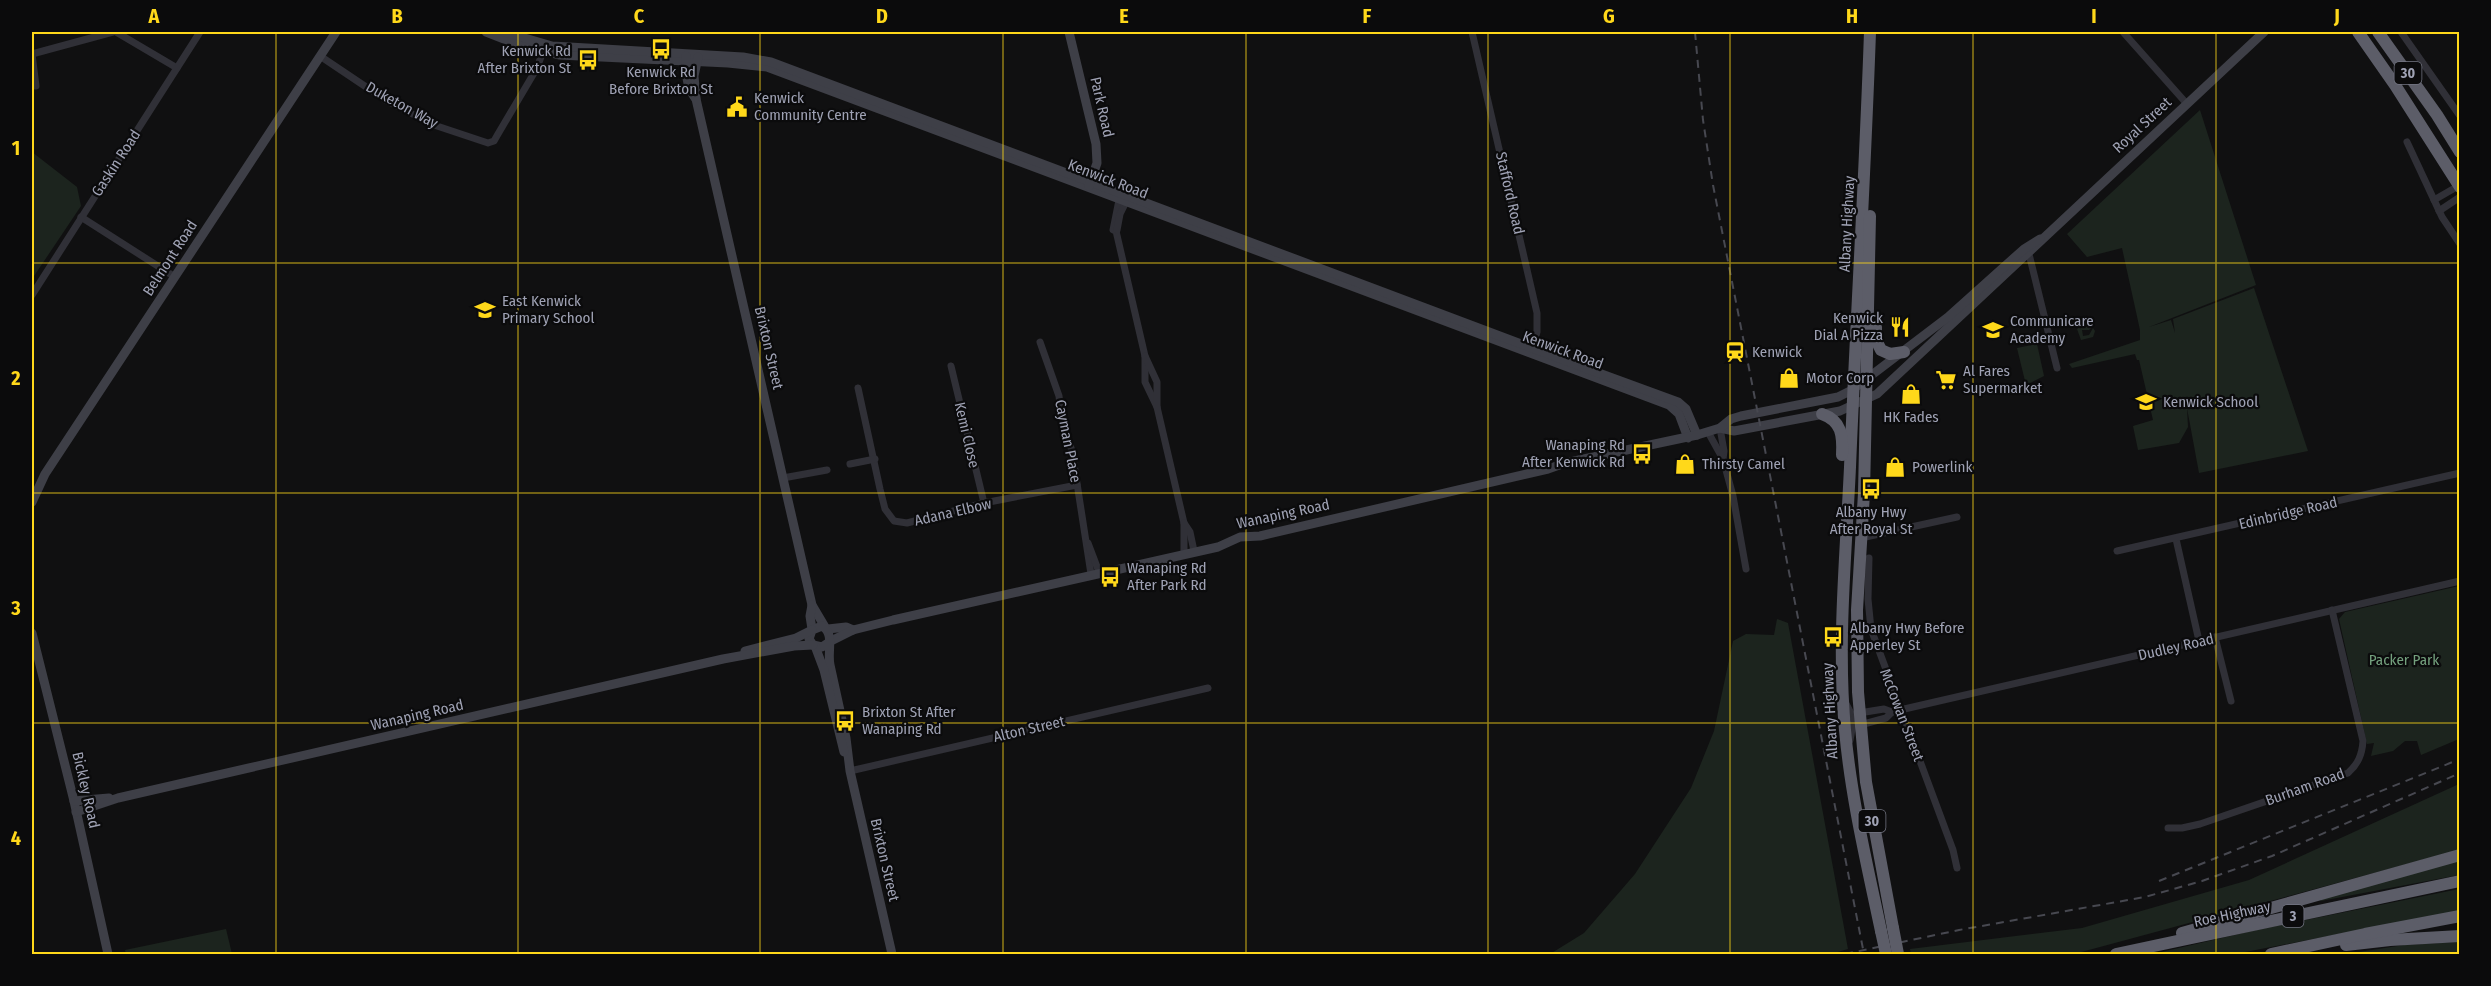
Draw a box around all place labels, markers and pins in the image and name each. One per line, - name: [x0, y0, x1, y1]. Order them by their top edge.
- bus stop icon: Kenwick Rd Before Brixton St: [649, 37, 673, 61]
- place label: Kenwick Rd After Brixton St: [478, 42, 571, 77]
- bus stop icon: Kenwick Rd After Brixton St: [576, 48, 600, 72]
- place label: Kenwick Rd Before Brixton St: [609, 63, 713, 98]
- place label: Kenwick Community Centre: [754, 89, 867, 124]
- public building icon: Kenwick Community Centre: [725, 95, 749, 119]
- place label: East Kenwick Primary School: [502, 292, 594, 327]
- school or university icon: East Kenwick Primary School: [473, 298, 497, 322]
- place label: Kenwick Dial A Pizza: [1814, 309, 1883, 344]
- place label: Communicare Academy: [2010, 312, 2094, 347]
- restaurant icon: Kenwick Dial A Pizza: [1888, 315, 1912, 339]
- school or university icon: Communicare Academy: [1981, 318, 2005, 342]
- station icon: Kenwick: [1723, 340, 1747, 364]
- place label: Kenwick: [1752, 343, 1802, 361]
- place label: Al Fares Supermarket: [1963, 362, 2042, 397]
- shop icon: Motor Corp: [1777, 366, 1801, 390]
- supermarket icon: Al Fares Supermarket: [1934, 368, 1958, 392]
- place label: Motor Corp: [1806, 369, 1874, 387]
- shop icon: HK Fades: [1899, 382, 1923, 406]
- school or university icon: Kenwick School: [2134, 390, 2158, 414]
- place label: Kenwick School: [2163, 393, 2258, 411]
- place label: HK Fades: [1883, 408, 1939, 426]
- place label: Wanaping Rd After Kenwick Rd: [1522, 436, 1625, 471]
- bus stop icon: Wanaping Rd After Kenwick Rd: [1630, 442, 1654, 466]
- shop icon: Thirsty Camel: [1673, 452, 1697, 476]
- place label: Thirsty Camel: [1702, 455, 1785, 473]
- shop icon: Powerlink: [1883, 455, 1907, 479]
- place label: Powerlink: [1912, 458, 1972, 476]
- bus stop icon: Albany Hwy After Royal St: [1859, 477, 1883, 501]
- place label: Albany Hwy After Royal St: [1830, 503, 1912, 538]
- place label: Wanaping Rd After Park Rd: [1127, 559, 1207, 594]
- bus stop icon: Wanaping Rd After Park Rd: [1098, 565, 1122, 589]
- place label: Albany Hwy Before Apperley St: [1850, 619, 1964, 654]
- bus stop icon: Albany Hwy Before Apperley St: [1821, 625, 1845, 649]
- place label: Brixton St After Wanaping Rd: [862, 703, 956, 738]
- bus stop icon: Brixton St After Wanaping Rd: [833, 709, 857, 733]

